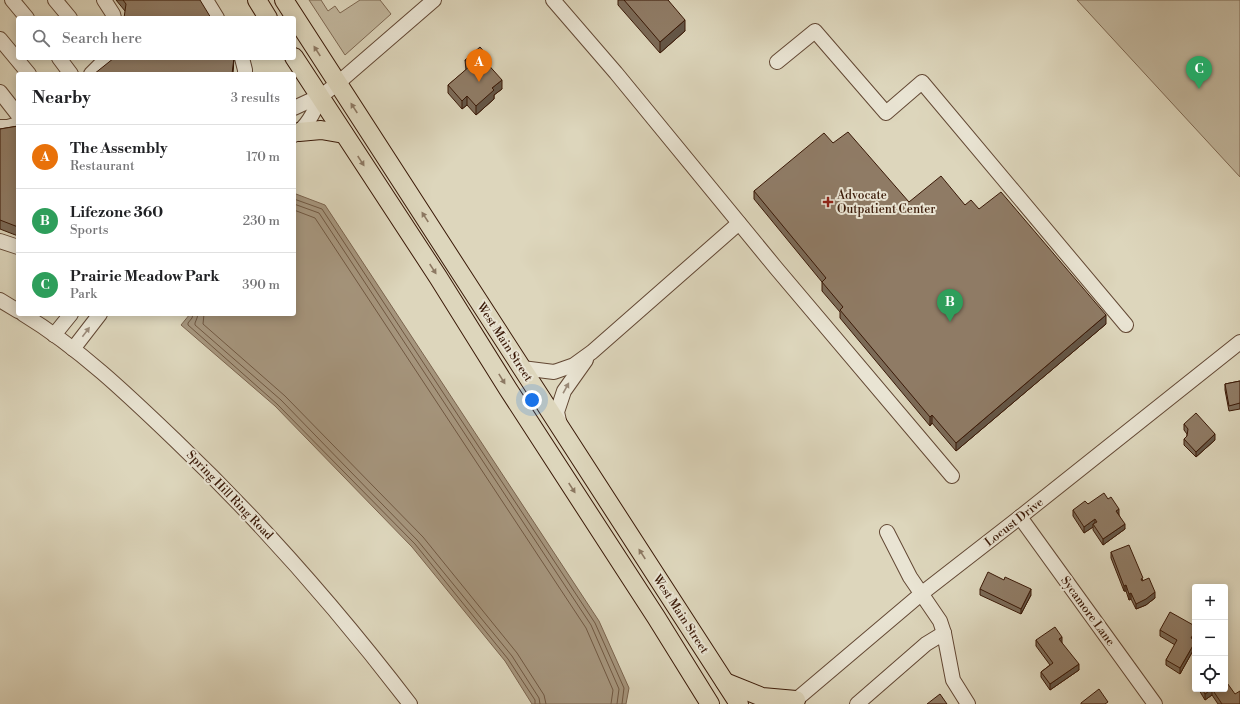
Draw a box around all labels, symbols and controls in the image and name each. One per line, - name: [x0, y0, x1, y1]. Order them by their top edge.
- search box: [16, 16, 296, 60]
- icon: search: [30, 27, 52, 49]
- text: Search here: [62, 29, 142, 48]
- one-way arrow: [313, 46, 321, 56]
- pin: A: [466, 49, 492, 82]
- pin: C: [1186, 56, 1212, 89]
- text: Nearby: [32, 87, 91, 109]
- text: 3 results: [231, 90, 280, 106]
- one-way arrow: [351, 102, 358, 114]
- text: The Assembly: [70, 139, 168, 158]
- text: A: [40, 149, 50, 165]
- text: 170 m: [246, 149, 280, 165]
- one-way arrow: [357, 155, 365, 166]
- text: Restaurant: [70, 158, 135, 174]
- place label: Advocate Outpatient Center: [836, 188, 935, 217]
- marker: Advocate Outpatient Center: [822, 196, 834, 208]
- text: Lifezone 360: [70, 203, 163, 222]
- one-way arrow: [421, 212, 429, 223]
- text: B: [40, 213, 50, 229]
- text: 230 m: [243, 213, 280, 229]
- text: Sports: [70, 222, 109, 238]
- one-way arrow: [429, 263, 436, 275]
- text: Prairie Meadow Park: [70, 267, 220, 286]
- text: C: [40, 277, 50, 293]
- text: 390 m: [242, 277, 280, 293]
- text: Park: [70, 286, 97, 302]
- pin: B: [937, 289, 963, 322]
- street label: West Main Street: [473, 299, 536, 385]
- one-way arrow: [82, 326, 90, 337]
- one-way arrow: [498, 373, 505, 385]
- one-way arrow: [563, 382, 570, 394]
- your location: [522, 390, 542, 410]
- street label: Spring Hill Ring Road: [183, 448, 276, 543]
- one-way arrow: [569, 482, 576, 494]
- street label: Locust Drive: [982, 495, 1047, 550]
- one-way arrow: [638, 548, 646, 559]
- street label: West Main Street: [649, 571, 712, 657]
- street label: Sycamore Lane: [1057, 574, 1118, 649]
- map controls: [1192, 584, 1228, 692]
- button: +: [1192, 584, 1228, 620]
- button: −: [1192, 620, 1228, 656]
- button: locate: [1192, 656, 1228, 692]

